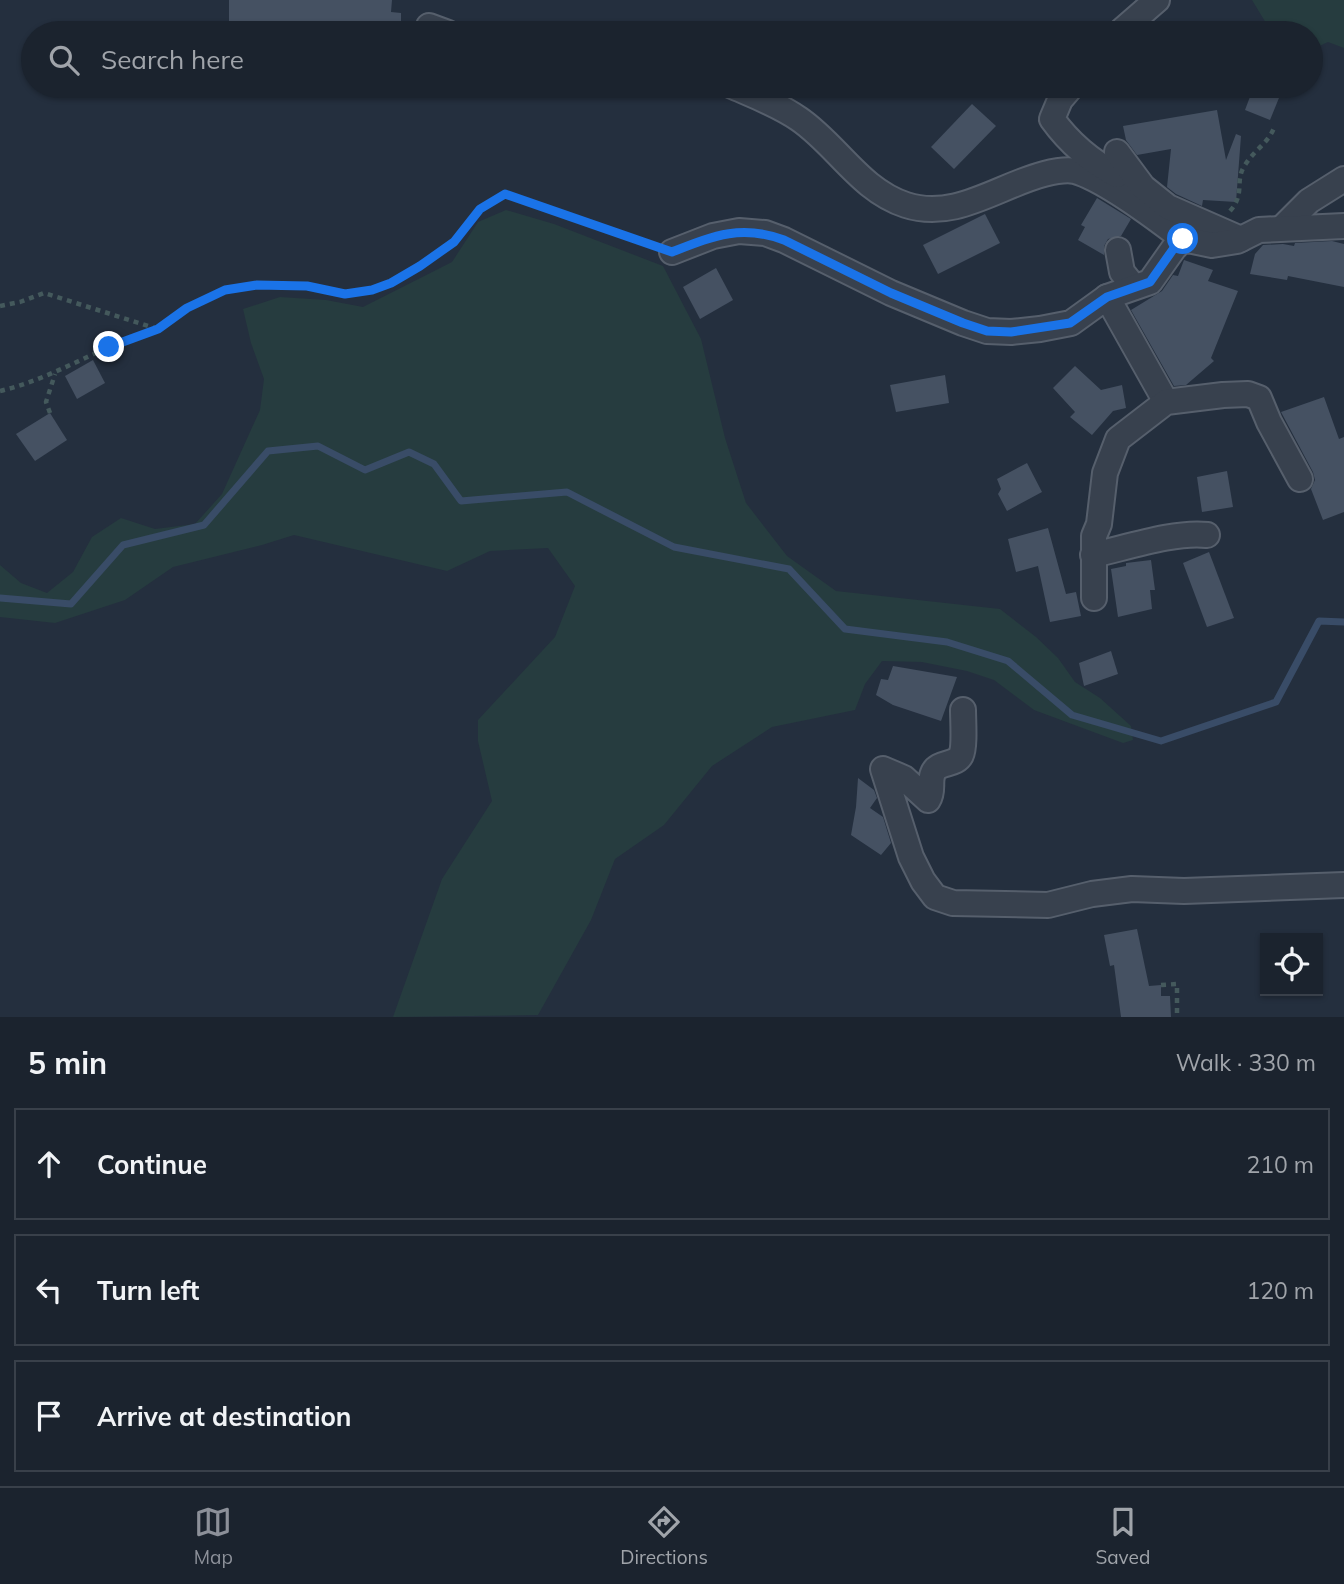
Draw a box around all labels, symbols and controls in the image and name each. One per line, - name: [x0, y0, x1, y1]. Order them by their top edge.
- search box: [21, 21, 1323, 98]
- icon: search: [45, 41, 83, 79]
- text: Search here: [101, 43, 244, 76]
- route start: [1167, 223, 1198, 254]
- route end: [93, 331, 124, 362]
- map controls: [1260, 933, 1323, 996]
- button: locate: [1260, 933, 1323, 996]
- text: 5 min: [28, 1044, 107, 1082]
- text: Walk · 330 m: [1176, 1048, 1316, 1077]
- icon: ahead: [30, 1145, 68, 1183]
- text: Continue: [97, 1148, 207, 1181]
- text: 210 m: [1246, 1150, 1314, 1179]
- icon: left: [30, 1271, 68, 1309]
- text: Turn left: [97, 1274, 199, 1307]
- text: 120 m: [1246, 1276, 1314, 1305]
- icon: arrive: [30, 1397, 68, 1435]
- text: Arrive at destination: [97, 1400, 352, 1433]
- tab: Map: [194, 1503, 233, 1569]
- tab: Directions: [620, 1503, 708, 1569]
- tab: Saved: [1095, 1503, 1150, 1569]

